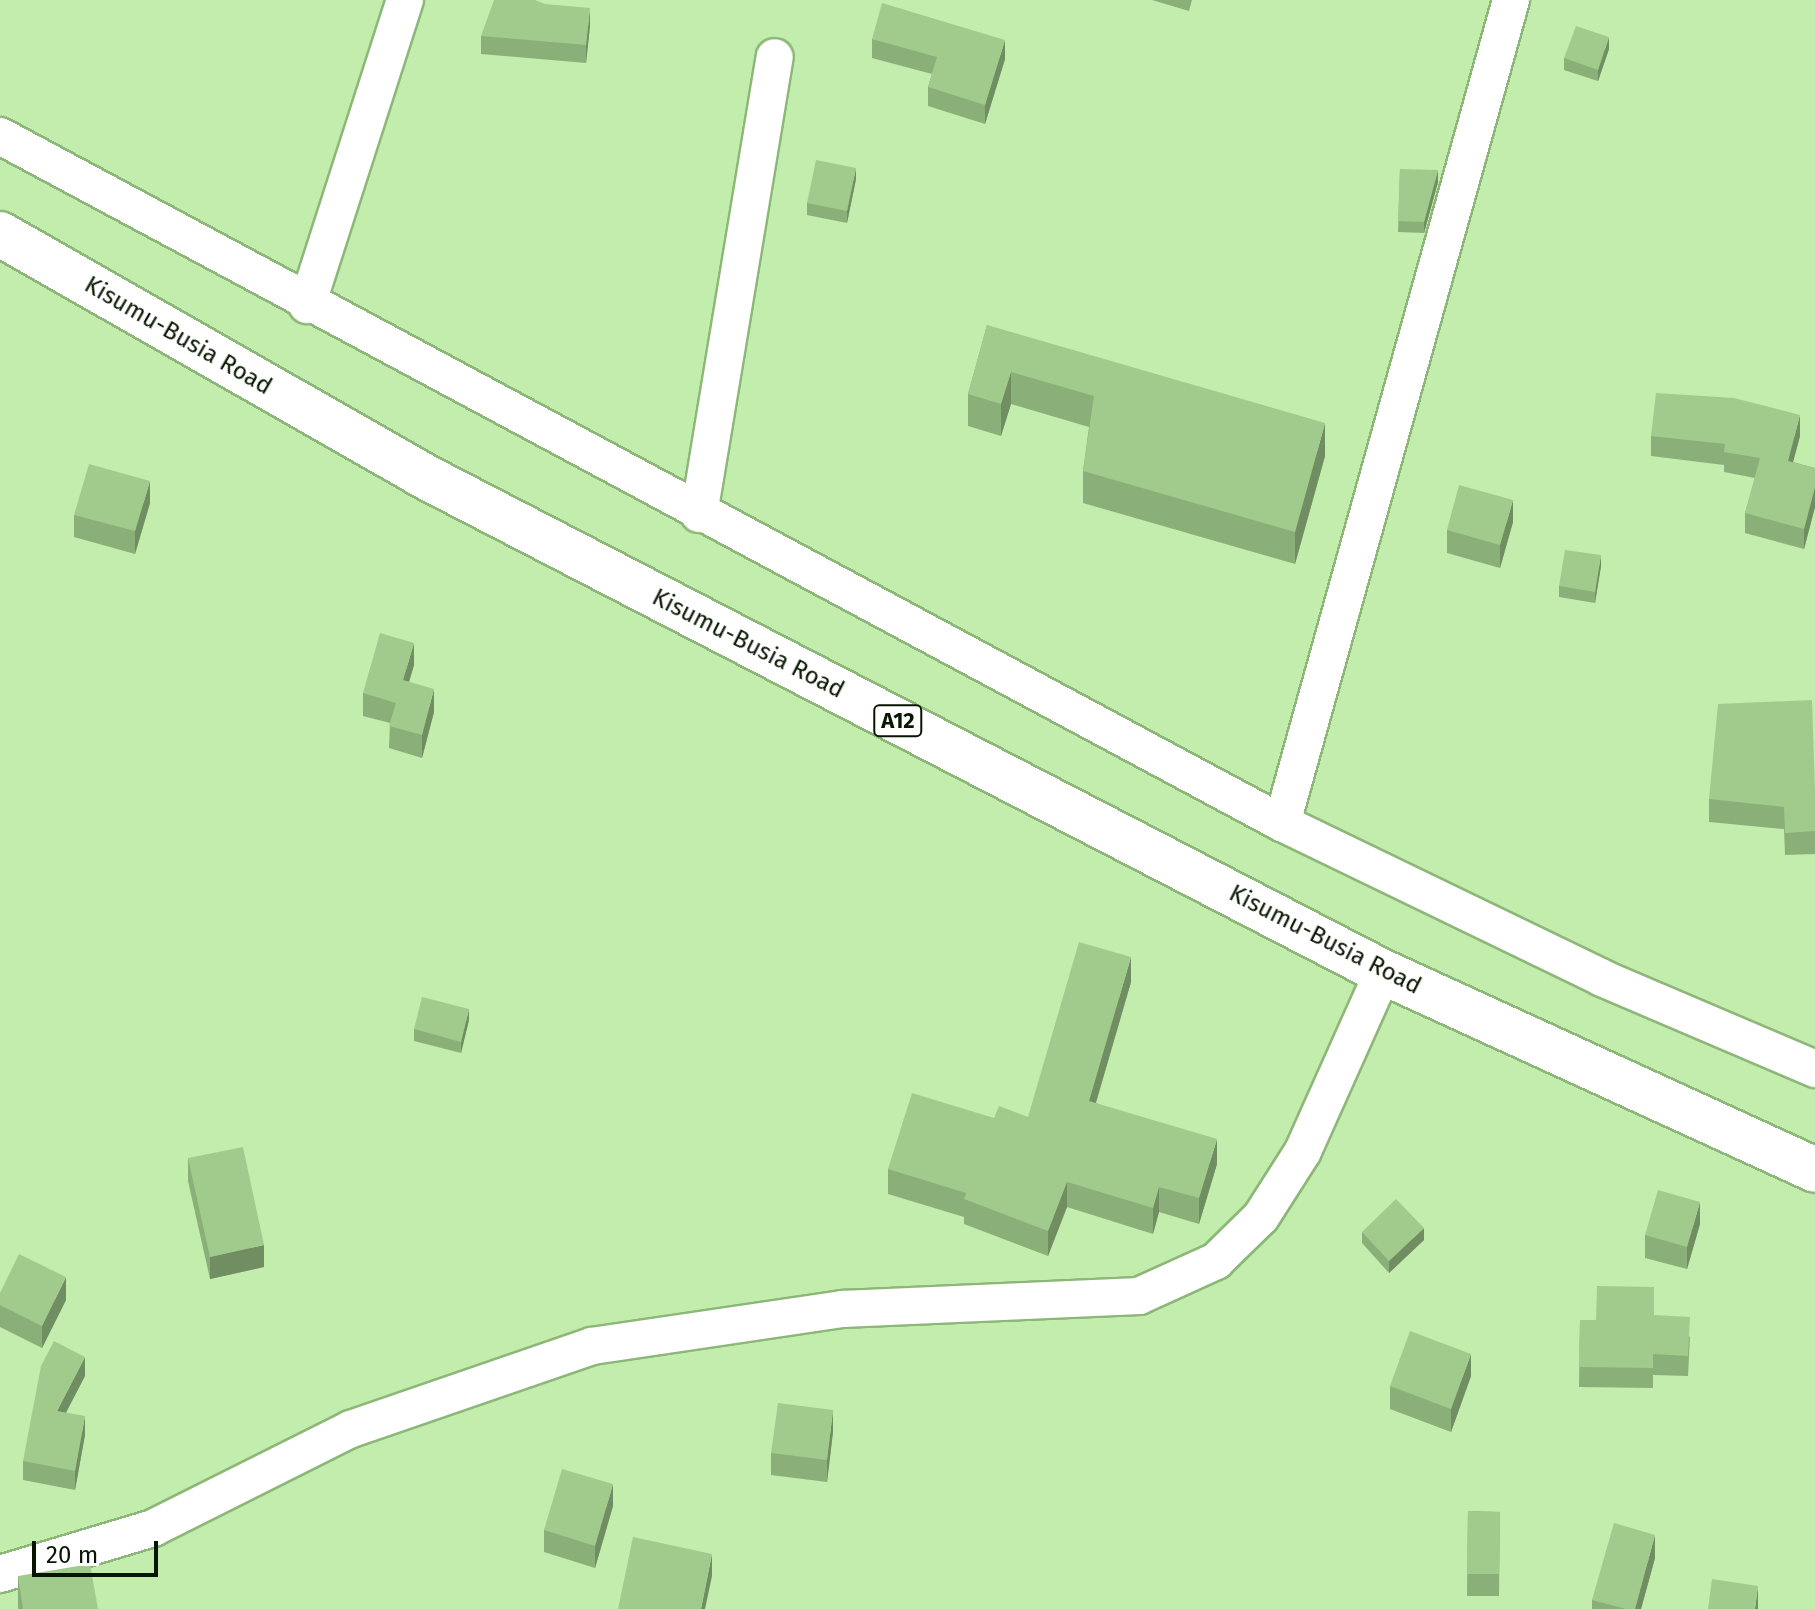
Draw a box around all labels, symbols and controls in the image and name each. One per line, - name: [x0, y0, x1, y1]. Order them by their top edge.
- street label: Kisumu-Busia Road: [79, 271, 277, 401]
- street label: Kisumu-Busia Road: [647, 583, 849, 705]
- road number: A12: [872, 703, 924, 739]
- street label: Kisumu-Busia Road: [1224, 879, 1426, 1001]
- scale bar: [36, 1525, 162, 1575]
- text: 20 m: [46, 1541, 98, 1569]

